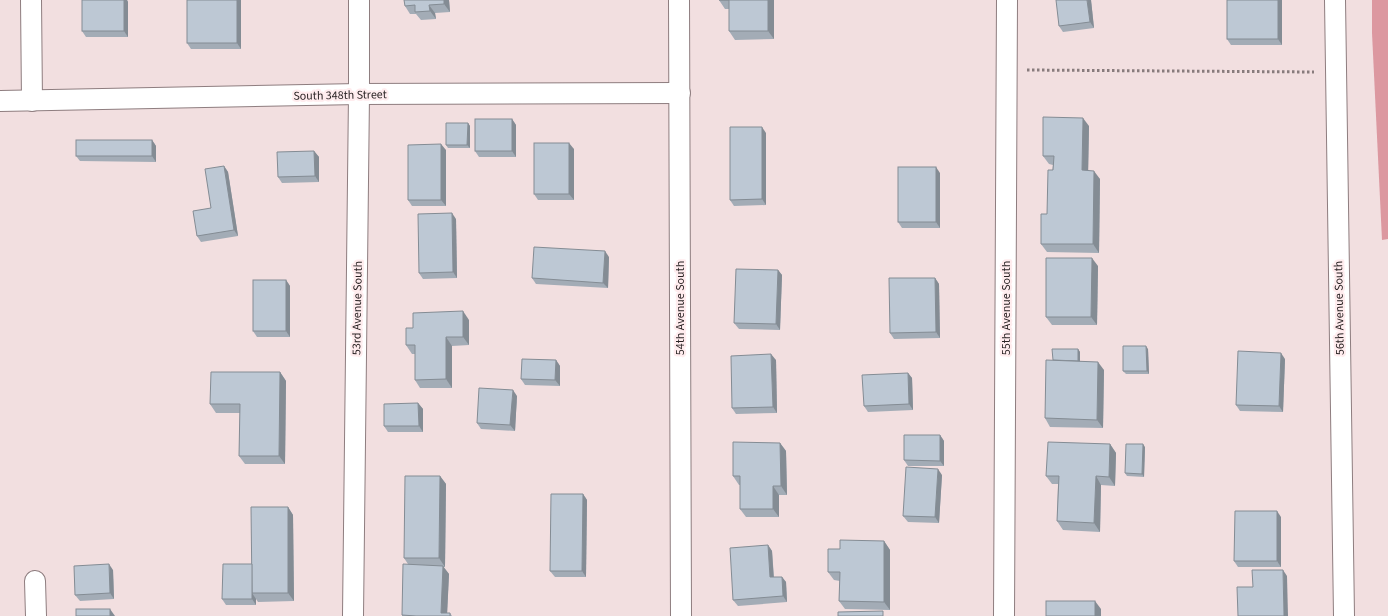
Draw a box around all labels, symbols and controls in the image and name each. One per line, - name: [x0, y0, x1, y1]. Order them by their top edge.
- street label: South 348th Street: [293, 86, 387, 105]
- street label: 53rd Avenue South: [348, 261, 367, 355]
- street label: 54th Avenue South: [672, 261, 689, 355]
- street label: 55th Avenue South: [998, 261, 1015, 355]
- street label: 56th Avenue South: [1330, 261, 1349, 355]

